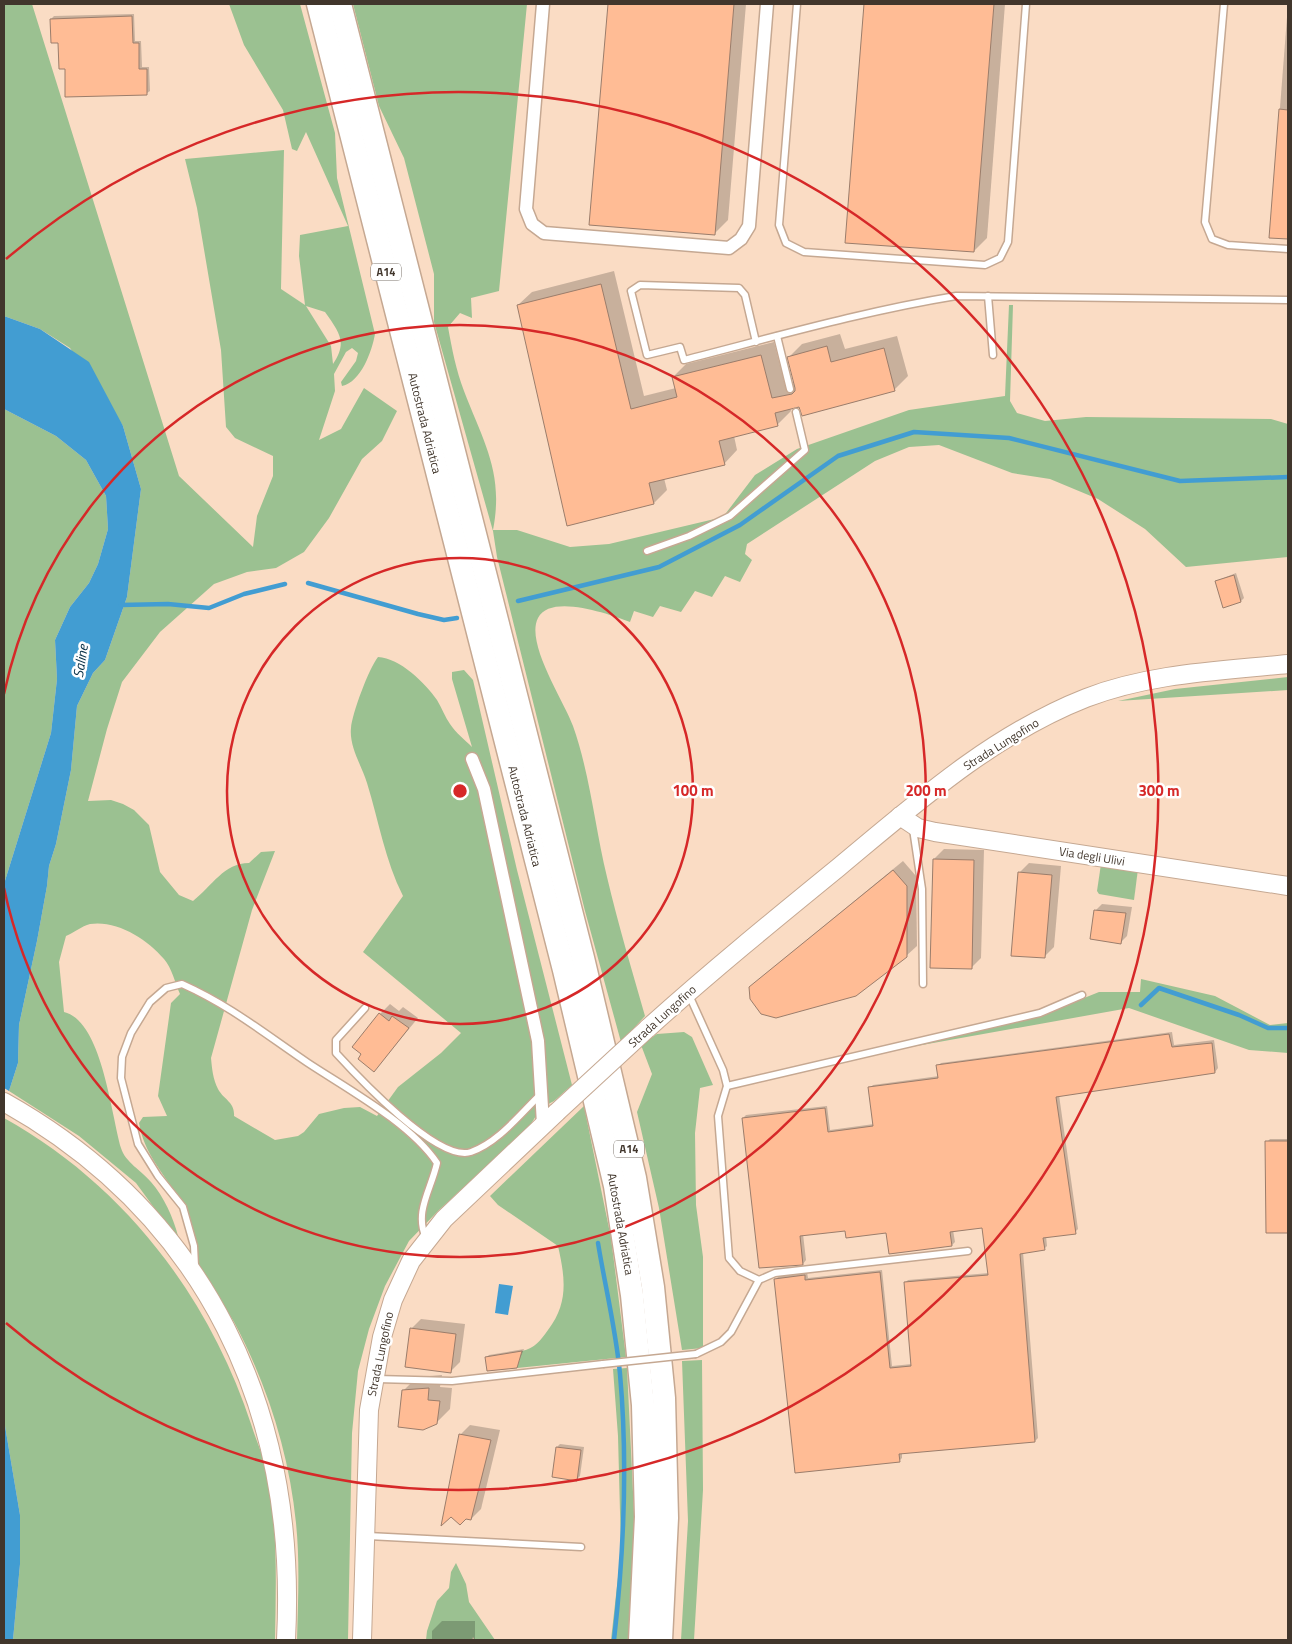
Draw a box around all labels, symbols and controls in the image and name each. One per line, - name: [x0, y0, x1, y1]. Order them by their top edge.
- road number: A14: [371, 264, 401, 280]
- street label: Autostrada Adriatica: [403, 371, 447, 475]
- water label: Saline: [67, 641, 93, 679]
- street label: Strada Lungofino: [959, 713, 1043, 775]
- street label: Autostrada Adriatica: [503, 764, 547, 868]
- text: 100 m: [672, 779, 714, 802]
- text: 200 m: [905, 779, 947, 802]
- text: 300 m: [1138, 779, 1180, 802]
- centre of rings: [451, 782, 469, 800]
- street label: Via degli Ulivi: [1058, 841, 1126, 871]
- street label: Strada Lungofino: [624, 980, 700, 1052]
- road number: A14: [614, 1140, 644, 1158]
- street label: Autostrada Adriatica: [603, 1171, 639, 1277]
- street label: Strada Lungofino: [362, 1310, 398, 1398]

